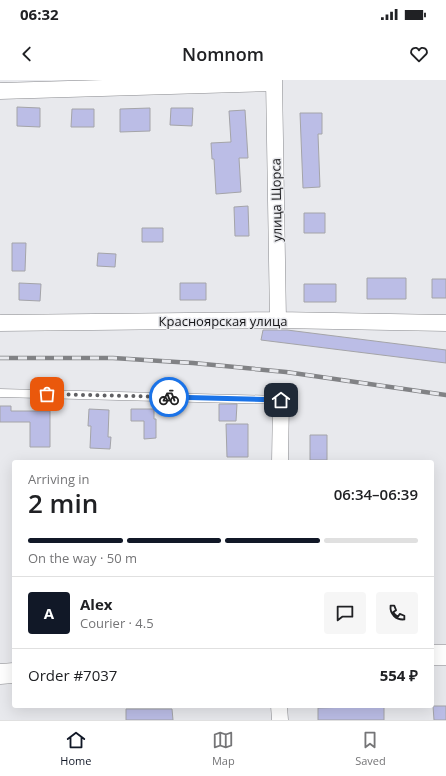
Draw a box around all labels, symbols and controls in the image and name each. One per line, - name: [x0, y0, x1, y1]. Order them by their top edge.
- text: 06:32: [20, 4, 59, 24]
- text: Nomnom: [182, 42, 264, 66]
- icon: back: [16, 43, 38, 65]
- icon: heart: [408, 43, 430, 65]
- street label: улица Щорса: [266, 158, 286, 242]
- street label: Красноярская улица: [159, 312, 287, 330]
- pin: [30, 377, 64, 411]
- courier: [149, 377, 189, 417]
- icon: bag: [36, 383, 58, 405]
- pin: [264, 383, 298, 417]
- icon: bike: [158, 386, 180, 408]
- icon: home: [270, 389, 292, 411]
- text: Arriving in: [28, 470, 90, 488]
- text: 06:34–06:39: [334, 484, 418, 504]
- text: 2 min: [28, 485, 98, 521]
- text: On the way · 50 m: [28, 549, 137, 567]
- button: chat: [324, 592, 366, 634]
- button: phone: [376, 592, 418, 634]
- text: Alex: [80, 594, 112, 614]
- text: A: [44, 603, 54, 623]
- text: Courier · 4.5: [80, 614, 154, 632]
- text: Order #7037: [28, 665, 117, 685]
- text: 554 ₽: [380, 665, 418, 685]
- tab: Home: [60, 729, 91, 768]
- tab: Map: [212, 729, 235, 768]
- tab: Saved: [355, 729, 386, 768]

